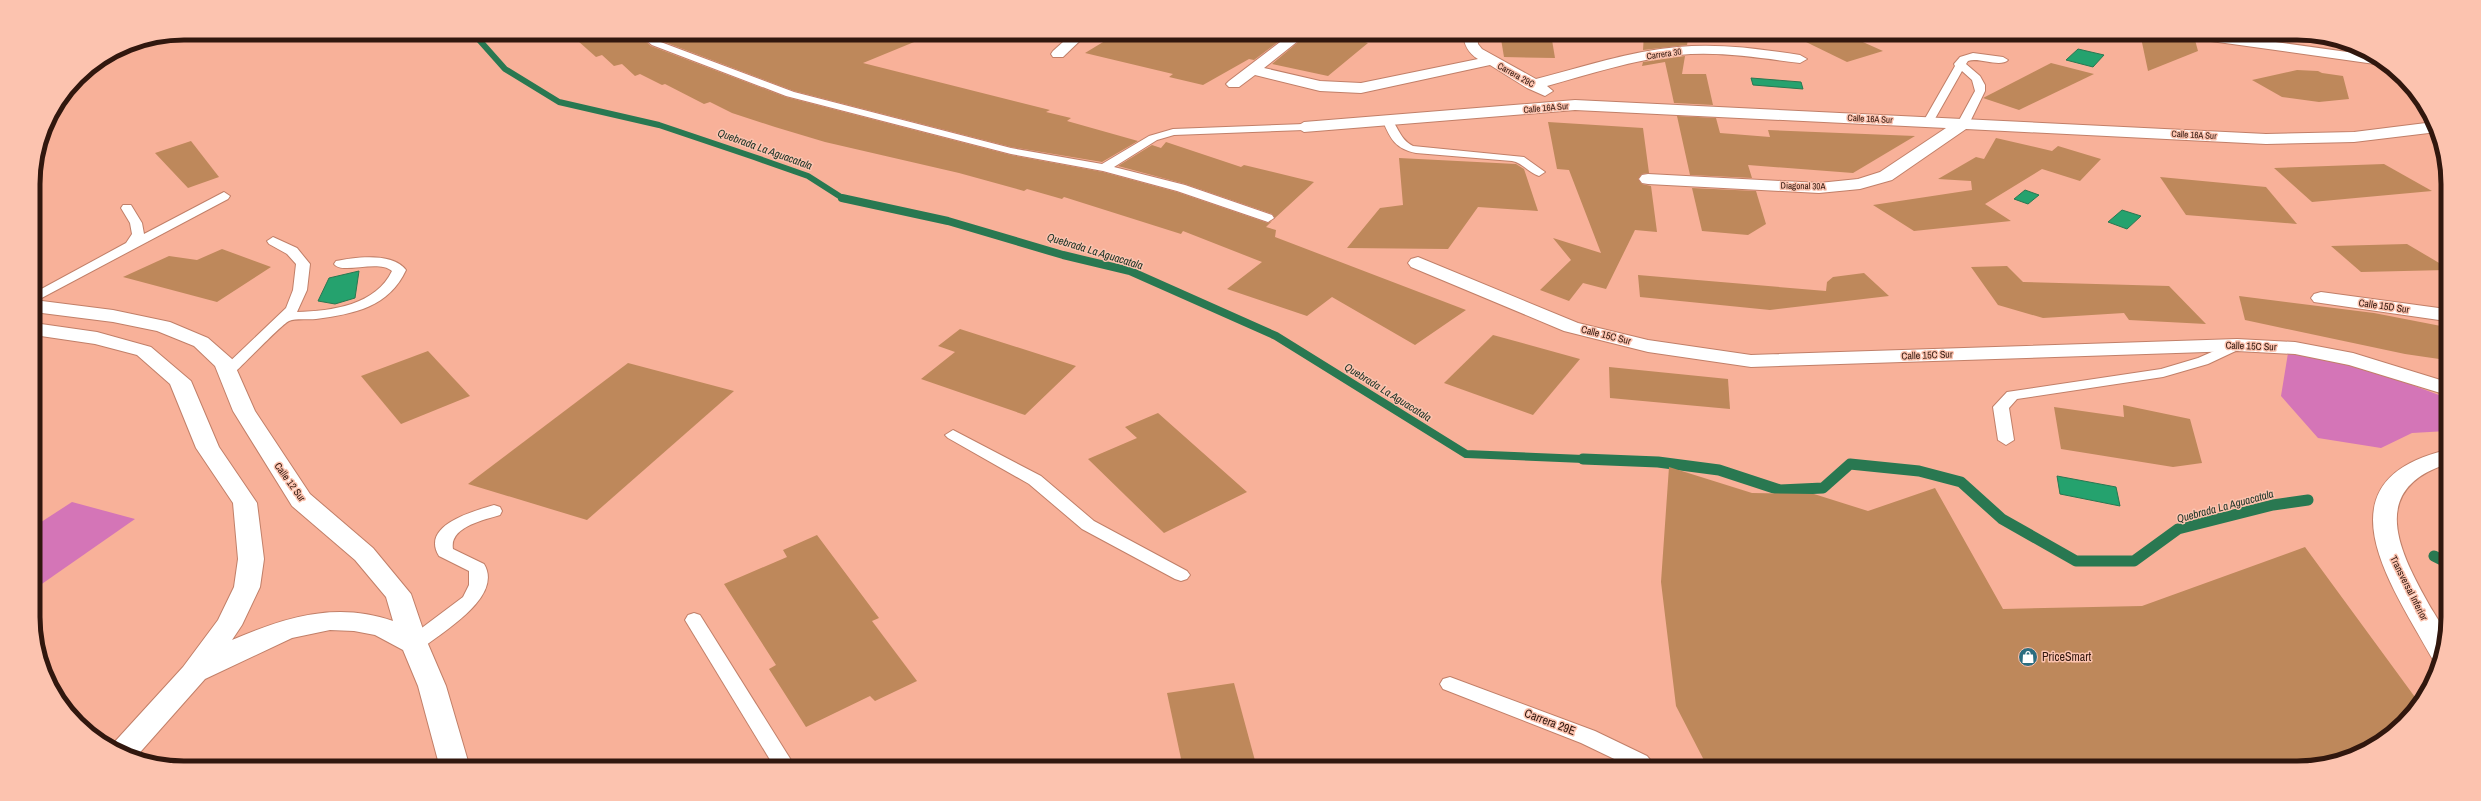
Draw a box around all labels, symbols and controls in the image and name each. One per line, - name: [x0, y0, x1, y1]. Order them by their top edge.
- street label: Carrera 30: [1646, 46, 1682, 62]
- street label: Carrera 29C: [1495, 60, 1537, 90]
- street label: Calle 16A Sur: [1523, 100, 1570, 116]
- street label: Calle 16A Sur: [1847, 112, 1893, 126]
- water label: Quebrada La Aguacatala: [716, 125, 814, 173]
- street label: Calle 16A Sur: [2171, 128, 2217, 142]
- street label: Diagonal 30A: [1781, 180, 1826, 192]
- water label: Quebrada La Aguacatala: [1045, 230, 1145, 272]
- street label: Calle 15D Sur: [2358, 296, 2410, 316]
- street label: Calle 15C Sur: [1580, 323, 1633, 348]
- street label: Calle 15C Sur: [2225, 339, 2277, 353]
- street label: Calle 15C Sur: [1901, 348, 1953, 362]
- water label: Quebrada La Aguacatala: [1342, 360, 1434, 424]
- street label: Calle 12 Sur: [271, 460, 309, 504]
- water label: Quebrada La Aguacatala: [2175, 486, 2275, 526]
- street label: Transversal Inferior: [2387, 554, 2431, 623]
- shop icon: PriceSmart: [2017, 646, 2039, 668]
- place label: PriceSmart: [2042, 649, 2091, 665]
- street label: Carrera 29E: [1522, 705, 1578, 739]

